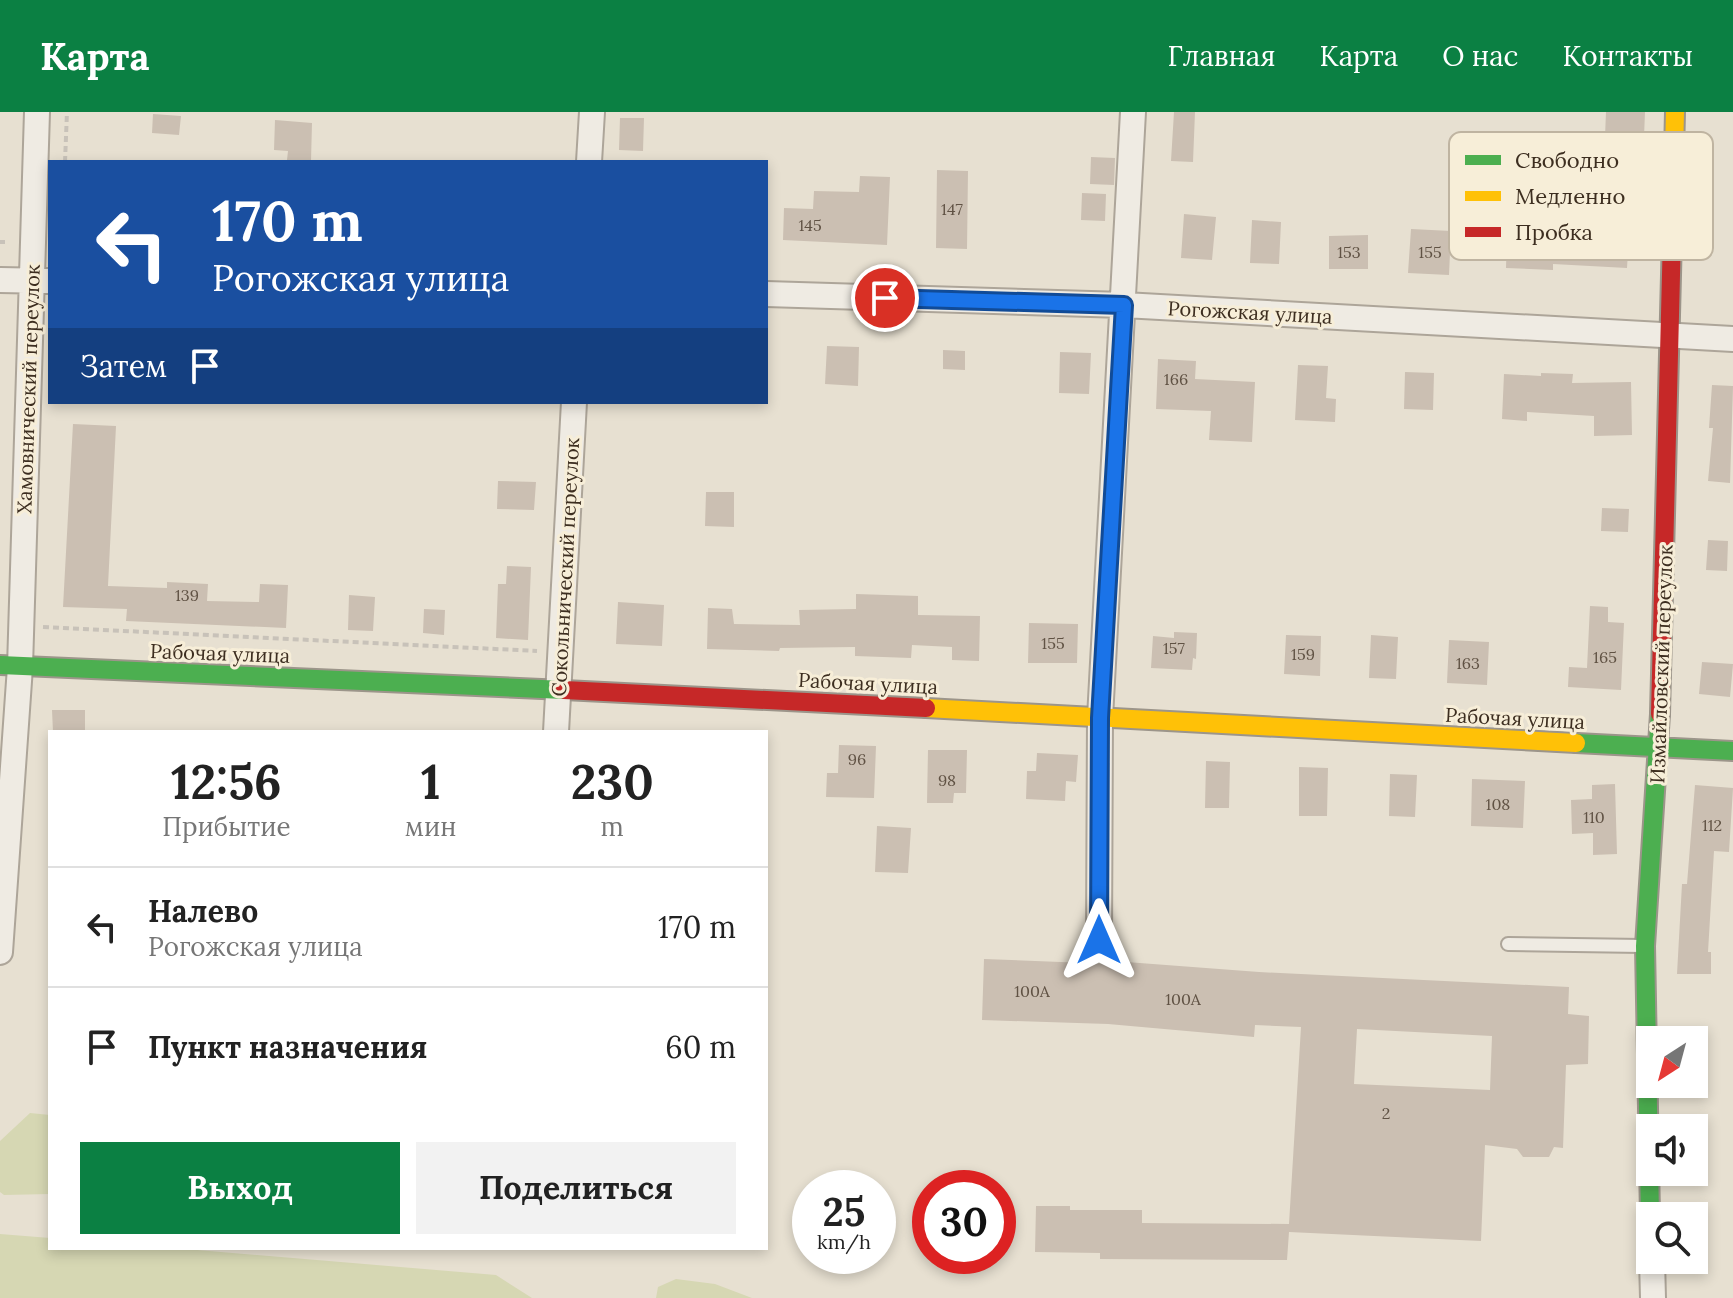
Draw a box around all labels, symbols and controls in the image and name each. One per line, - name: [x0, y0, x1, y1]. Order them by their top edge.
- text: Карта: [40, 32, 149, 80]
- text: Главная: [1167, 38, 1276, 74]
- text: Карта: [1320, 38, 1398, 74]
- text: О нас: [1442, 38, 1519, 74]
- text: Контакты: [1563, 38, 1693, 74]
- legend: [1449, 132, 1713, 260]
- text: Свободно: [1515, 146, 1619, 174]
- text: Медленно: [1515, 182, 1625, 210]
- text: 170 m: [212, 185, 363, 256]
- icon: left: [80, 192, 184, 296]
- house number: 147: [941, 199, 964, 219]
- house number: 145: [798, 215, 822, 235]
- text: Пробка: [1515, 218, 1593, 246]
- house number: 153: [1337, 242, 1361, 262]
- house number: 155: [1418, 242, 1442, 262]
- text: Рогожская улица: [212, 255, 509, 301]
- street label: Хамовнический переулок: [11, 264, 45, 514]
- pin: [851, 264, 919, 332]
- icon: arrive: [863, 276, 907, 320]
- street label: Рогожская улица: [1167, 295, 1333, 329]
- icon: arrive: [183, 344, 227, 388]
- text: Затем: [80, 347, 167, 385]
- house number: 166: [1164, 369, 1188, 389]
- street label: Сокольнический переулок: [546, 437, 584, 697]
- street label: Измайловский переулок: [1644, 544, 1678, 784]
- house number: 139: [175, 585, 199, 605]
- house number: 155: [1041, 633, 1065, 653]
- street label: Рабочая улица: [150, 638, 290, 668]
- house number: 157: [1163, 638, 1186, 658]
- house number: 159: [1291, 644, 1315, 664]
- house number: 165: [1593, 647, 1617, 667]
- house number: 163: [1456, 653, 1480, 673]
- street label: Рабочая улица: [797, 667, 939, 699]
- street label: Рабочая улица: [1444, 702, 1586, 734]
- house number: 96: [848, 749, 866, 769]
- text: 12:56: [171, 751, 282, 812]
- text: 1: [421, 751, 440, 812]
- text: 230: [571, 751, 654, 812]
- house number: 98: [938, 770, 956, 790]
- house number: 108: [1486, 794, 1510, 814]
- house number: 110: [1583, 807, 1605, 827]
- text: Прибытие: [162, 810, 291, 843]
- text: мин: [405, 810, 456, 843]
- text: m: [601, 810, 624, 843]
- house number: 112: [1702, 815, 1722, 835]
- text: Налево: [148, 892, 258, 930]
- position arrow: [1057, 898, 1141, 982]
- icon: left: [80, 905, 124, 949]
- text: 170 m: [658, 908, 736, 946]
- text: Рогожская улица: [148, 930, 363, 963]
- house number: 100А: [1014, 981, 1051, 1001]
- house number: 100А: [1165, 989, 1202, 1009]
- icon: arrive: [80, 1025, 124, 1069]
- north arrow: [1636, 1026, 1708, 1098]
- map controls: [1636, 1026, 1708, 1274]
- text: Пункт назначения: [148, 1028, 427, 1066]
- text: 60 m: [665, 1028, 736, 1066]
- house number: 2: [1382, 1103, 1390, 1123]
- button: sound: [1636, 1114, 1708, 1186]
- button: Выход: [80, 1142, 400, 1234]
- button: Поделиться: [416, 1142, 736, 1234]
- speed limit sign: 30: [912, 1170, 1016, 1274]
- text: 25: [823, 1186, 865, 1237]
- button: search: [1636, 1202, 1708, 1274]
- text: km/h: [817, 1229, 871, 1254]

